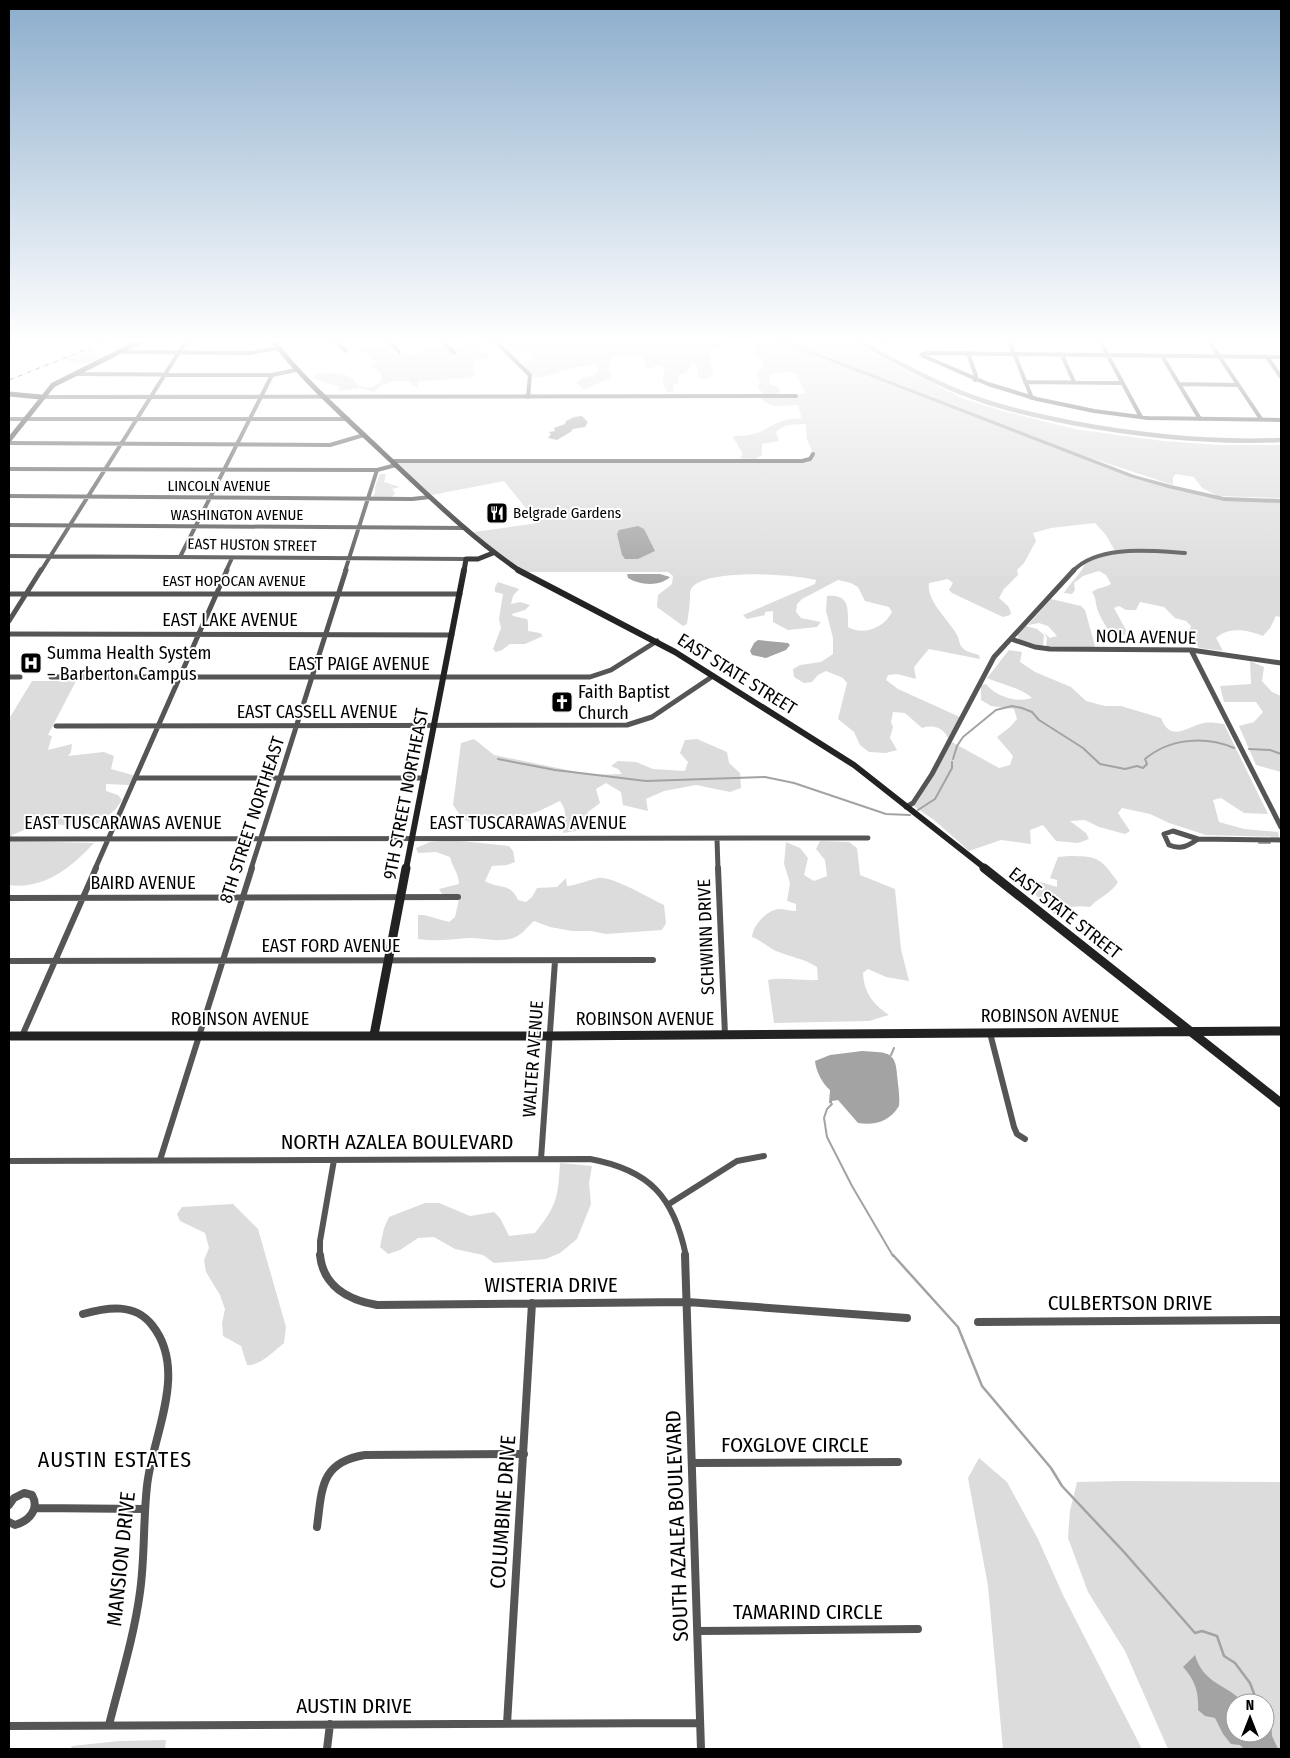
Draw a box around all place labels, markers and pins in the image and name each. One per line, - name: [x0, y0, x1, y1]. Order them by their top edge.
- restaurant icon: Belgrade Gardens: [485, 501, 509, 525]
- place label: Belgrade Gardens: [513, 504, 621, 522]
- place label: Summa Health System – Barberton Campus: [47, 642, 211, 685]
- hospital icon: Summa Health System – Barberton Campus: [19, 651, 43, 675]
- place label: Faith Baptist Church: [578, 681, 670, 724]
- church icon: Faith Baptist Church: [550, 690, 574, 714]

